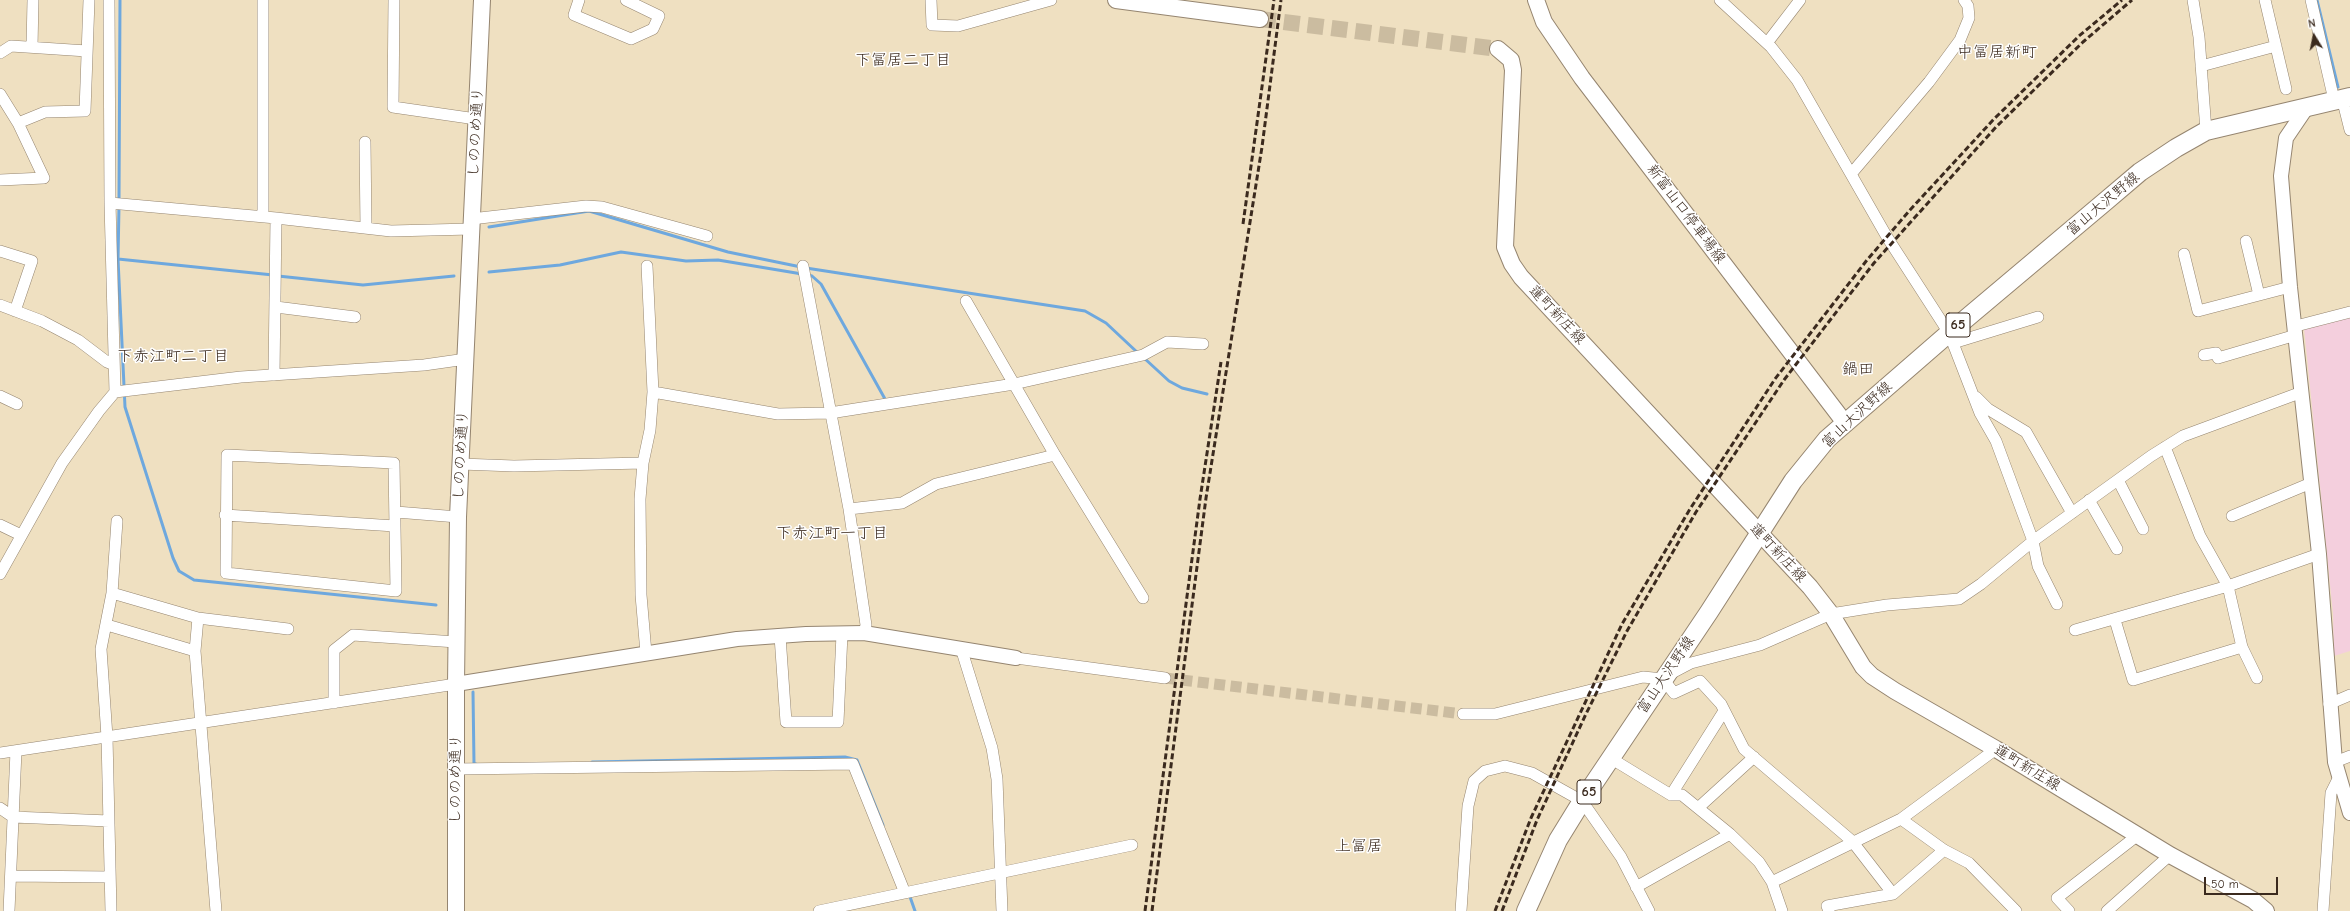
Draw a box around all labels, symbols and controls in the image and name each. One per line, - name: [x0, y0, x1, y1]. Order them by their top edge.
- north arrow: [2294, 16, 2334, 56]
- text: N: [2307, 17, 2316, 31]
- district label: 中冨居新町: [1957, 42, 2037, 62]
- district label: 下冨居二丁目: [855, 50, 951, 70]
- street label: しののめ通り: [465, 87, 487, 177]
- street label: 新富山口停車場線: [1643, 161, 1729, 267]
- street label: 富山大沢野線: [2063, 168, 2143, 240]
- street label: 蓮町新庄線: [1525, 281, 1589, 349]
- road number: 65: [1946, 313, 1970, 337]
- district label: 下赤江町二丁目: [117, 346, 229, 366]
- district label: 鍋田: [1842, 359, 1874, 379]
- street label: 富山大沢野線: [1818, 378, 1896, 452]
- street label: しののめ通り: [450, 410, 472, 500]
- street label: 蓮町新庄線: [1746, 519, 1810, 587]
- district label: 下赤江町一丁目: [776, 523, 888, 543]
- street label: 富山大沢野線: [1633, 633, 1699, 717]
- street label: しののめ通り: [447, 734, 465, 824]
- street label: 蓮町新庄線: [1990, 741, 2064, 795]
- road number: 65: [1577, 780, 1601, 804]
- district label: 上冨居: [1335, 836, 1383, 856]
- scale bar: [2206, 869, 2280, 895]
- text: 50 m: [2211, 877, 2239, 891]

